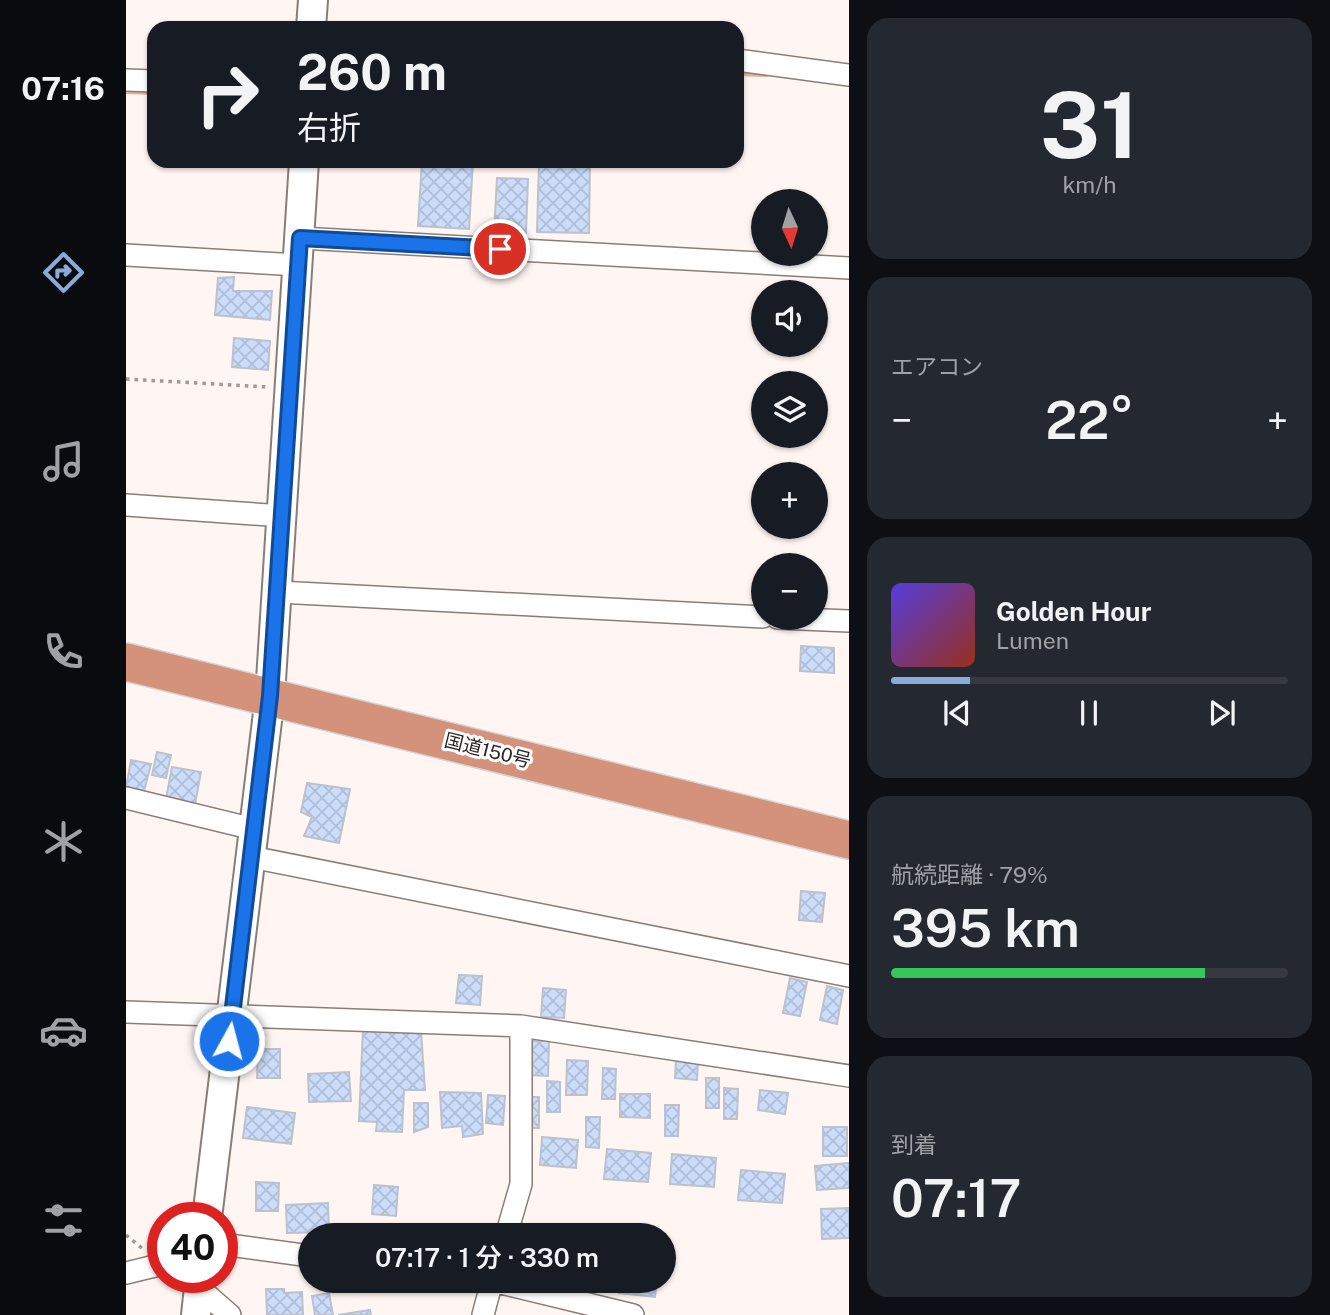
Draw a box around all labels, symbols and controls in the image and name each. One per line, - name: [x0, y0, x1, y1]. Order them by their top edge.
- text: 260 m: [297, 43, 447, 101]
- icon: right: [182, 49, 273, 140]
- text: 07:16: [21, 70, 105, 107]
- text: 31: [1040, 72, 1139, 178]
- text: 右折: [297, 109, 361, 146]
- text: km/h: [1062, 171, 1117, 198]
- north arrow: [751, 189, 828, 266]
- map controls: [751, 189, 828, 630]
- pin: [470, 219, 530, 279]
- icon: arrive: [481, 230, 519, 268]
- icon: directions: [39, 248, 88, 297]
- button: sound: [751, 280, 828, 357]
- text: エアコン: [891, 353, 983, 380]
- button: layers: [751, 371, 828, 448]
- text: 22°: [1045, 390, 1134, 451]
- text: −: [891, 398, 912, 443]
- text: +: [1267, 398, 1288, 443]
- icon: music: [39, 437, 88, 486]
- button: +: [751, 462, 828, 539]
- button: −: [751, 553, 828, 630]
- text: Golden Hour: [996, 596, 1151, 627]
- icon: phone: [39, 627, 88, 676]
- text: Lumen: [996, 627, 1069, 654]
- icon: previous: [938, 694, 976, 732]
- icon: pause: [1070, 694, 1108, 732]
- icon: next: [1203, 694, 1241, 732]
- street label: 国道150号: [442, 729, 534, 771]
- icon: climate: [39, 817, 88, 866]
- text: 航続距離 · 79%: [891, 861, 1048, 888]
- text: 395 km: [891, 898, 1080, 959]
- position arrow: [192, 1004, 266, 1078]
- icon: car: [39, 1006, 88, 1055]
- text: 到着: [891, 1131, 937, 1158]
- text: 07:17: [891, 1168, 1021, 1229]
- icon: filters: [39, 1196, 88, 1245]
- speed limit sign: 40: [147, 1202, 238, 1293]
- text: 07:17 · 1 分 · 330 m: [375, 1242, 599, 1273]

